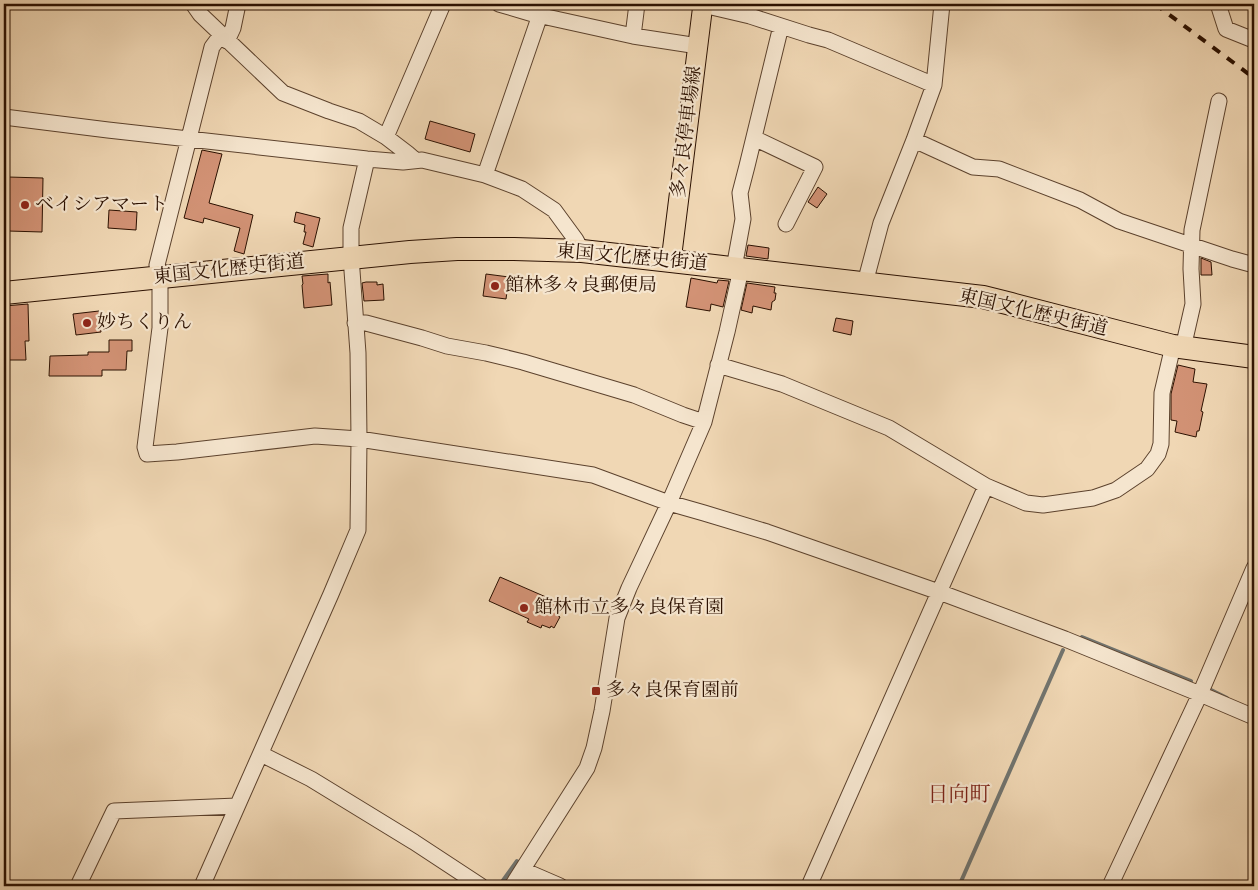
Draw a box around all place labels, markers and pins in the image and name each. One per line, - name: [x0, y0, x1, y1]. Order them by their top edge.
- place label: ベイシアマート: [35, 193, 168, 217]
- marker: ベイシアマート: [19, 199, 31, 211]
- place label: 館林多々良郵便局: [505, 274, 657, 298]
- marker: 館林多々良郵便局: [489, 280, 501, 292]
- place label: 妙ちくりん: [97, 311, 192, 335]
- marker: 妙ちくりん: [81, 317, 93, 329]
- place label: 館林市立多々良保育園: [534, 596, 724, 620]
- marker: 館林市立多々良保育園: [518, 602, 530, 614]
- place label: 多々良保育園前: [606, 679, 739, 703]
- marker: 多々良保育園前: [590, 685, 602, 697]

